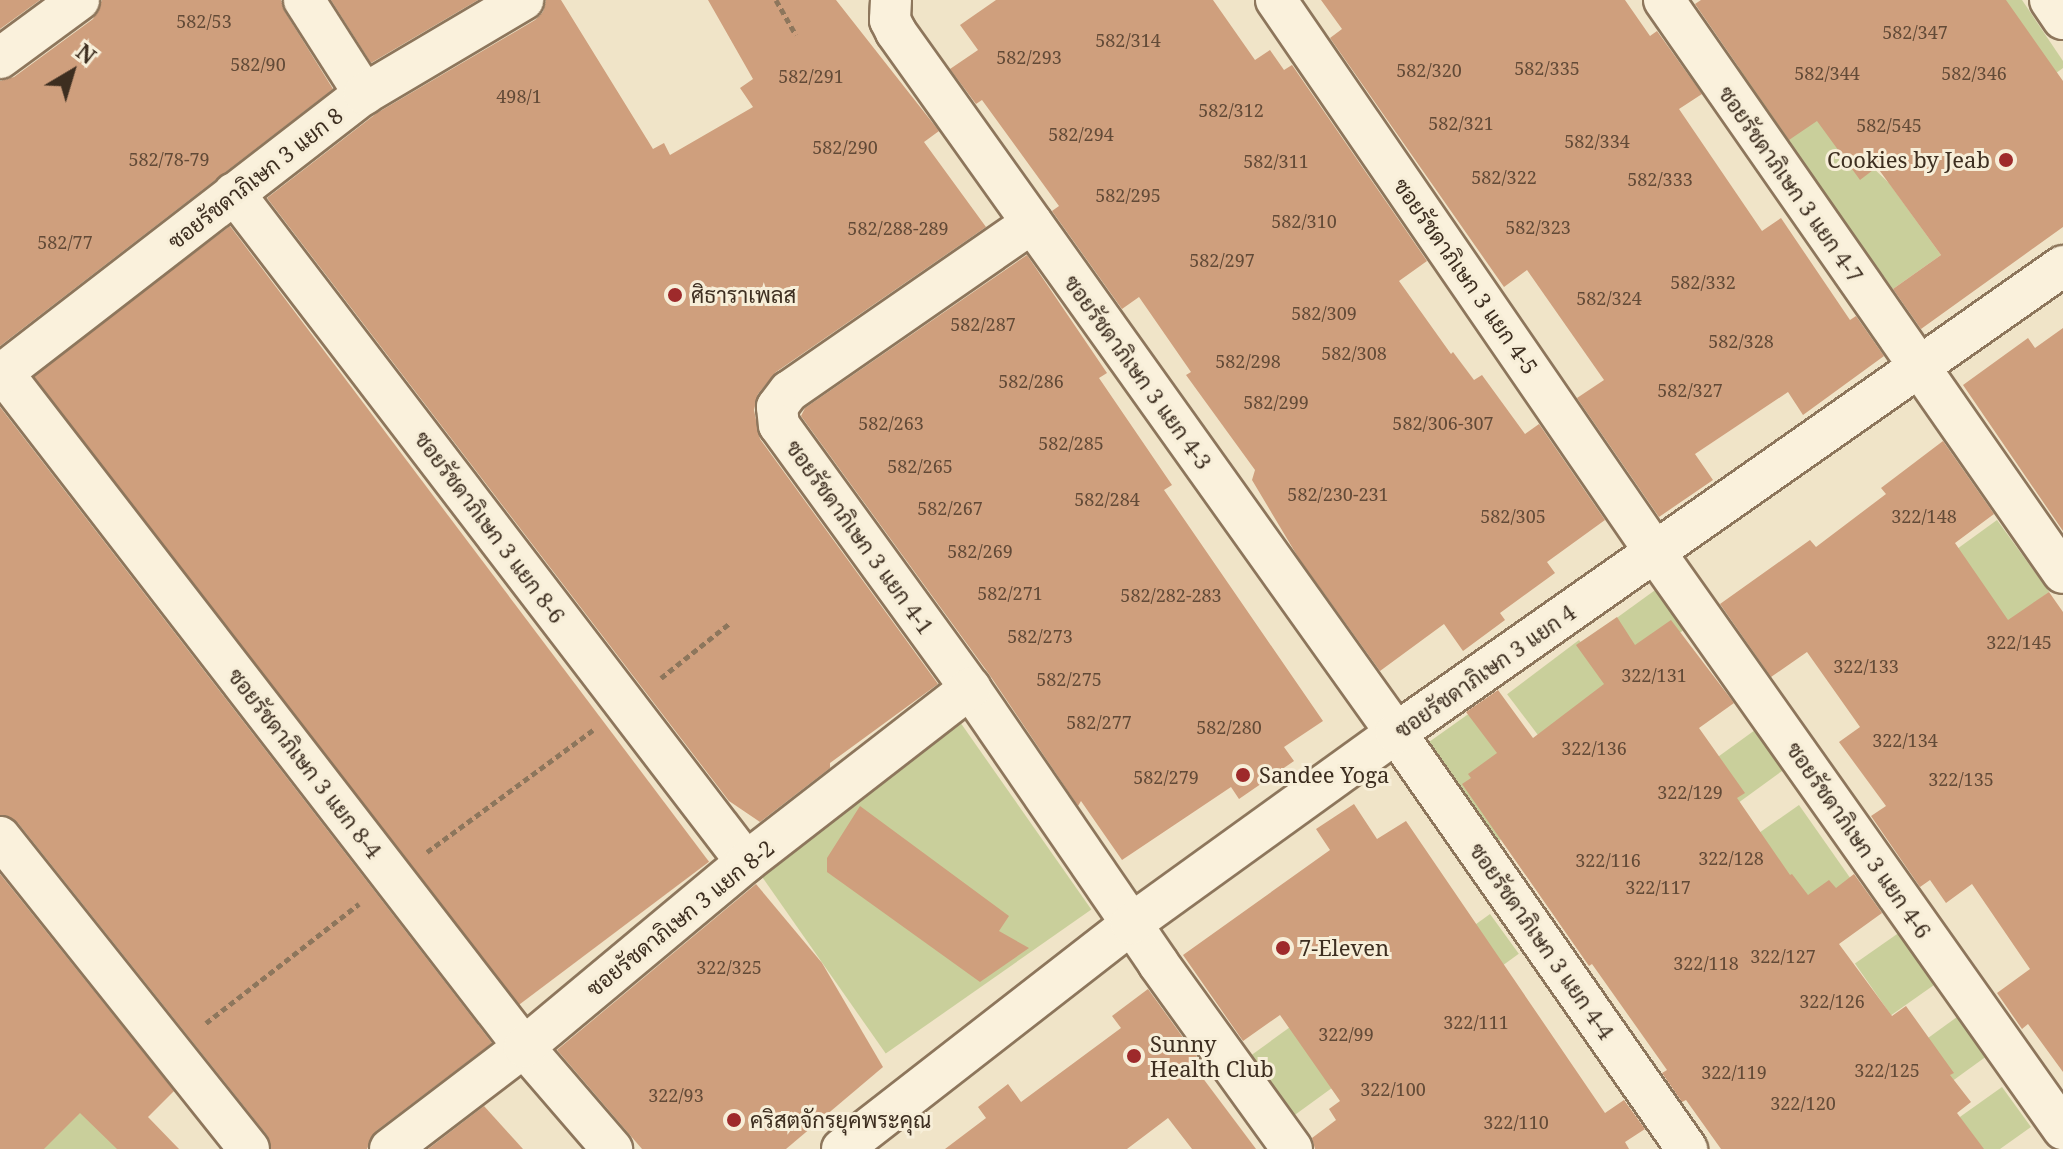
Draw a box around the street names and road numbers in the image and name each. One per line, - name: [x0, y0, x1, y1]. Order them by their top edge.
- street label: ซอยรัชดาภิเษก 3 แยก 4-7: [1713, 81, 1869, 287]
- street label: ซอยรัชดาภิเษก 3 แยก 8: [162, 102, 348, 254]
- street label: ซอยรัชดาภิเษก 3 แยก 4-5: [1388, 173, 1544, 379]
- street label: ซอยรัชดาภิเษก 3 แยก 4-3: [1059, 270, 1217, 474]
- street label: ซอยรัชดาภิเษก 3 แยก 8-6: [409, 426, 571, 628]
- street label: ซอยรัชดาภิเษก 3 แยก 4-1: [781, 435, 939, 639]
- street label: ซอยรัชดาภิเษก 3 แยก 4: [1390, 599, 1580, 743]
- street label: ซอยรัชดาภิเษก 3 แยก 8-4: [223, 663, 387, 863]
- street label: ซอยรัชดาภิเษก 3 แยก 4-6: [1781, 737, 1937, 943]
- street label: ซอยรัชดาภิเษก 3 แยก 8-2: [581, 834, 779, 1002]
- street label: ซอยรัชดาภิเษก 3 แยก 4-4: [1464, 838, 1620, 1044]

